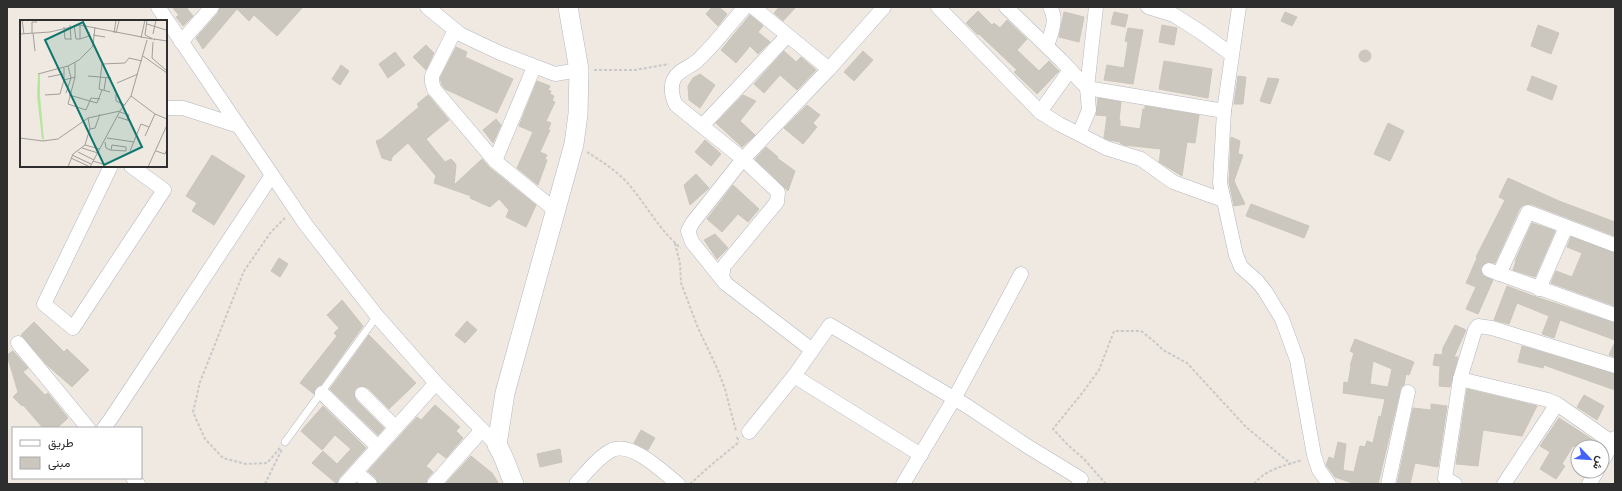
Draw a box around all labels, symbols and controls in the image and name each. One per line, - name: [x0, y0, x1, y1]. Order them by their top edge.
- inset map: [20, 20, 167, 167]
- legend: [12, 427, 142, 479]
- text: طريق: [48, 435, 74, 451]
- north arrow: [1570, 439, 1610, 479]
- text: ش: [1590, 454, 1608, 472]
- text: مبنى: [48, 455, 70, 471]

